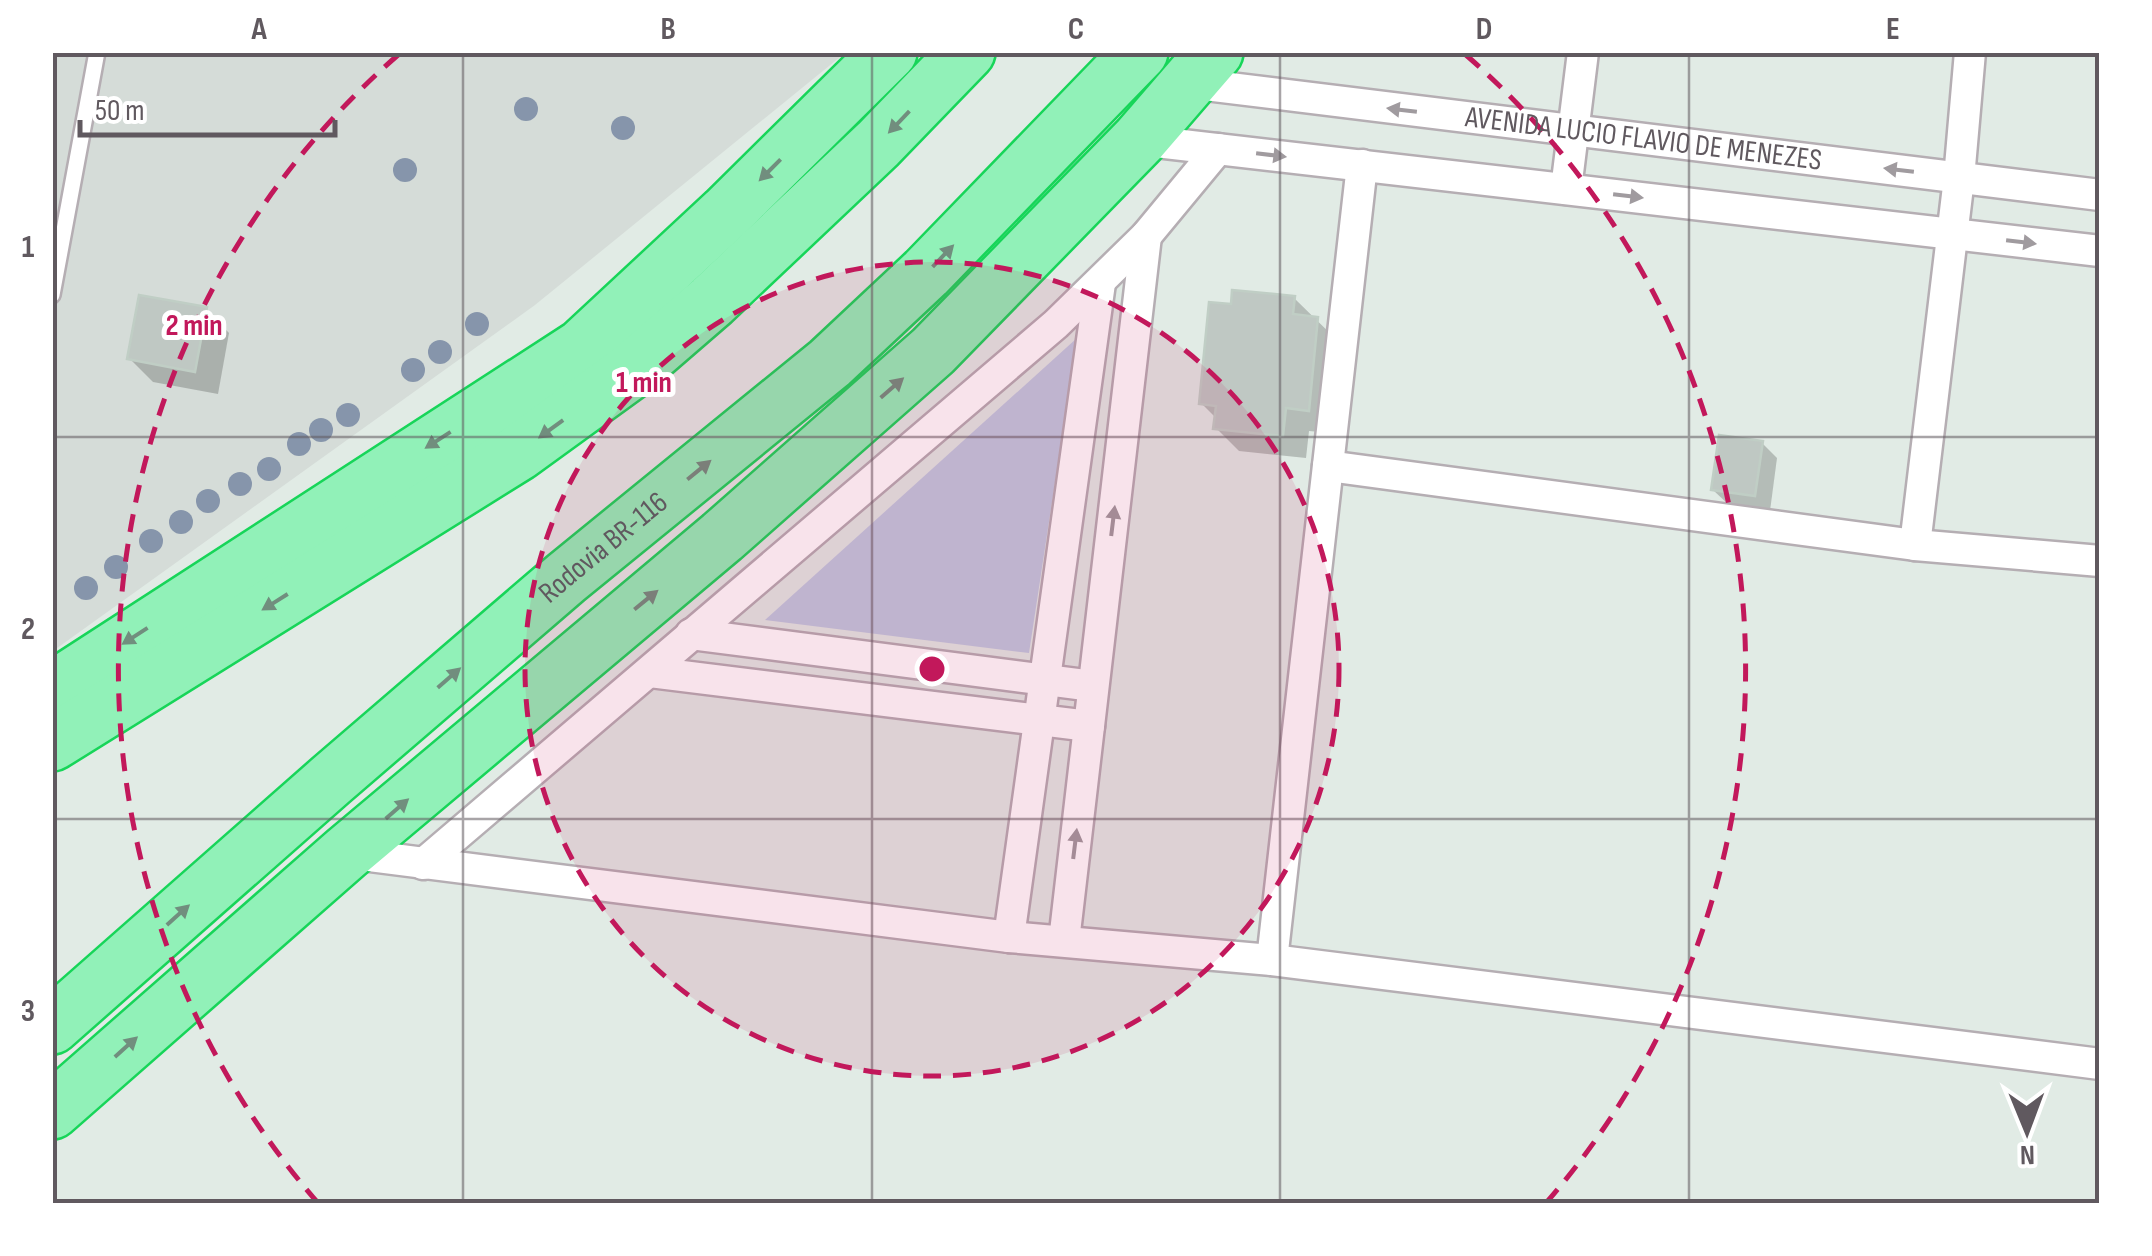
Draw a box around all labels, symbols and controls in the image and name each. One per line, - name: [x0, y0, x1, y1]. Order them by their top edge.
- text: A: [250, 10, 267, 49]
- text: B: [660, 10, 676, 49]
- text: C: [1068, 10, 1084, 49]
- text: D: [1476, 10, 1492, 49]
- text: E: [1886, 10, 1900, 49]
- scale bar: [80, 75, 335, 137]
- text: 50 m: [95, 93, 144, 129]
- street label: AVENIDA LUCIO FLAVIO DE MENEZES: [1462, 99, 1824, 179]
- one-way arrow: [1386, 102, 1418, 118]
- one-way arrow: [888, 110, 911, 134]
- one-way arrow: [1255, 147, 1287, 163]
- one-way arrow: [759, 158, 783, 182]
- one-way arrow: [1882, 162, 1914, 178]
- one-way arrow: [1613, 188, 1645, 204]
- text: 1: [22, 228, 35, 267]
- one-way arrow: [2005, 234, 2037, 250]
- one-way arrow: [931, 244, 954, 268]
- text: 2 min: [165, 308, 223, 344]
- text: 1 min: [616, 365, 672, 401]
- one-way arrow: [879, 377, 904, 399]
- one-way arrow: [537, 419, 564, 439]
- one-way arrow: [424, 431, 451, 449]
- one-way arrow: [686, 460, 711, 481]
- street label: Rodovia BR-116: [532, 484, 675, 611]
- one-way arrow: [1105, 505, 1121, 537]
- one-way arrow: [633, 590, 658, 611]
- one-way arrow: [261, 593, 289, 610]
- text: 2: [21, 610, 35, 649]
- one-way arrow: [122, 626, 149, 644]
- centre of rings: [914, 651, 950, 687]
- one-way arrow: [436, 668, 461, 690]
- one-way arrow: [384, 799, 409, 821]
- one-way arrow: [1067, 828, 1083, 859]
- one-way arrow: [166, 904, 190, 927]
- text: 3: [21, 992, 35, 1031]
- one-way arrow: [114, 1036, 138, 1059]
- north arrow: [1977, 1081, 2077, 1181]
- text: N: [2020, 1138, 2035, 1171]

